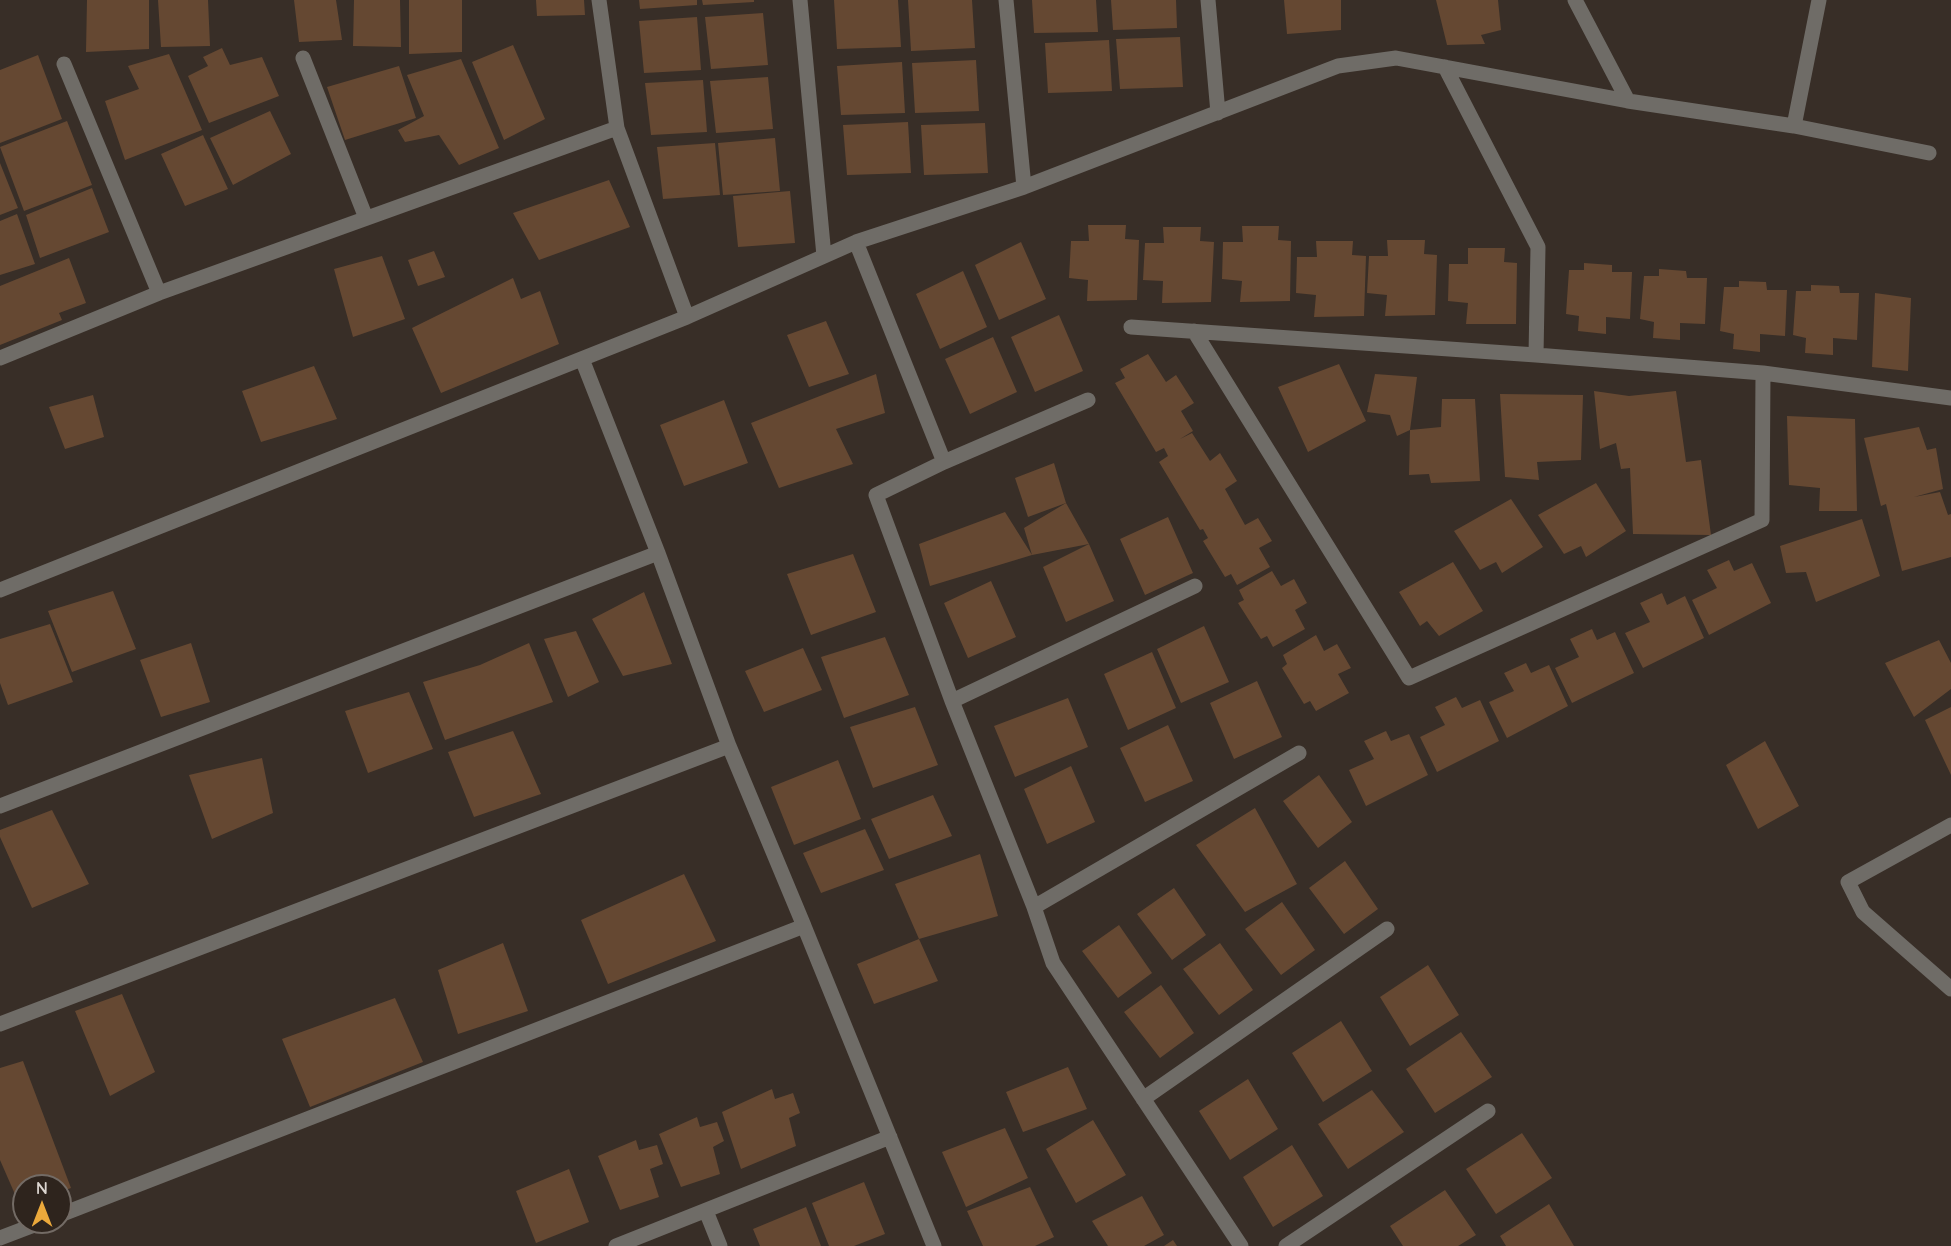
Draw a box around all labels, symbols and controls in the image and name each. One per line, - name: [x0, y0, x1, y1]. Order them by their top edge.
- north arrow: [12, 1174, 72, 1234]
- text: N: [36, 1178, 48, 1198]

